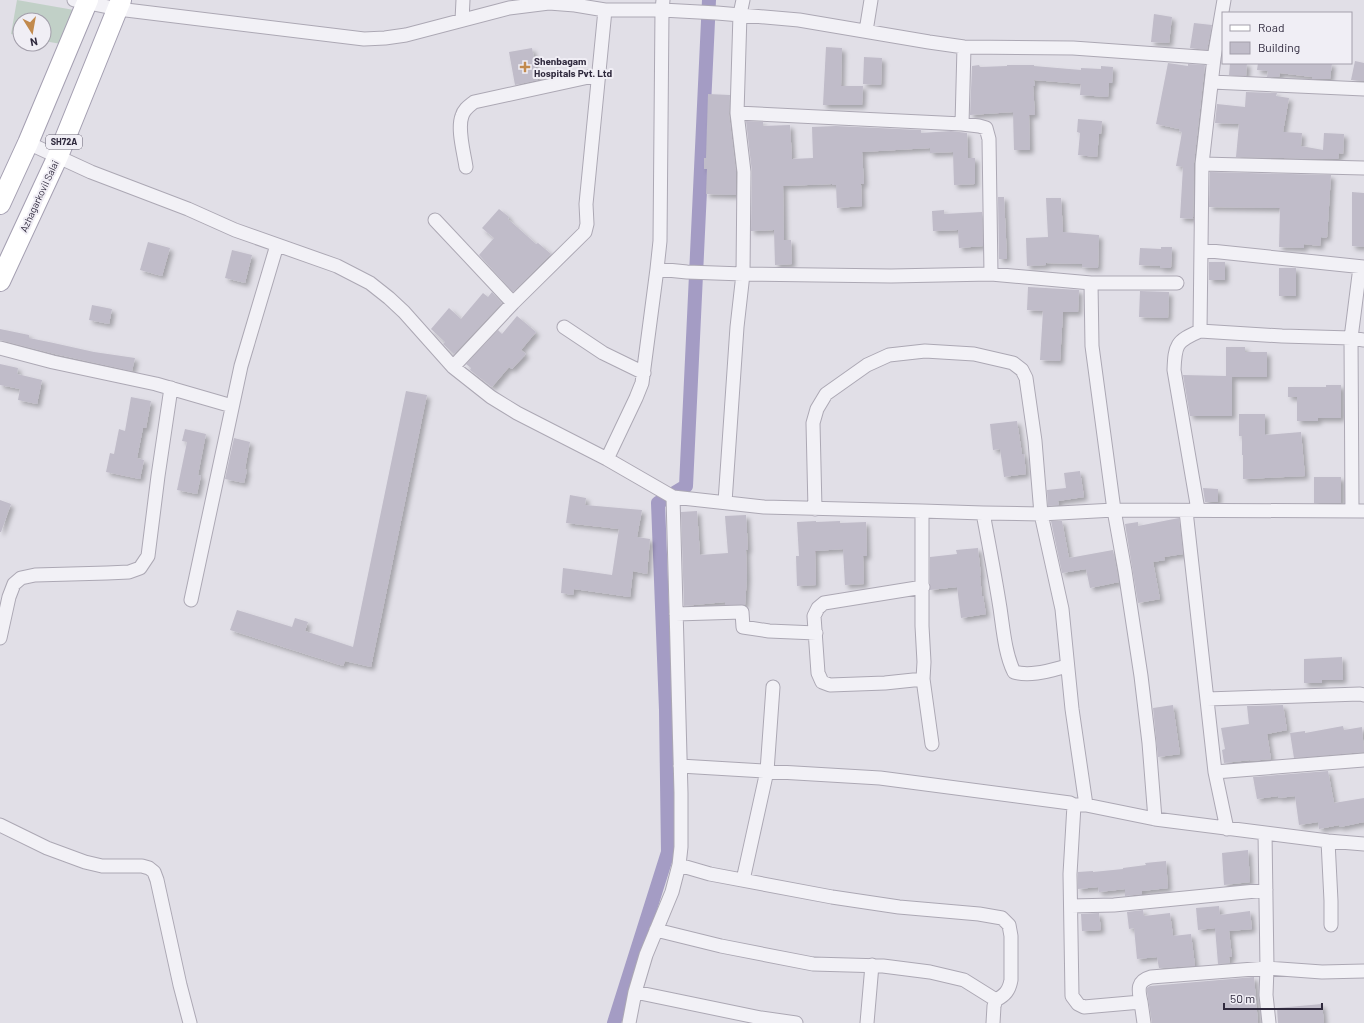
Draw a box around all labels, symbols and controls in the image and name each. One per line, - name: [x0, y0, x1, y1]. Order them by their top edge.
- north arrow: [12, 12, 52, 52]
- legend: [1222, 12, 1352, 64]
- text: Road: [1258, 20, 1285, 34]
- text: N: [29, 35, 39, 49]
- text: Building: [1258, 40, 1300, 54]
- place label: Shenbagam Hospitals Pvt. Ltd: [534, 55, 613, 79]
- marker: Shenbagam Hospitals Pvt. Ltd: [519, 61, 531, 73]
- road number: SH72A: [46, 135, 82, 149]
- street label: Azhagarkovil Salai: [17, 158, 61, 234]
- scale bar: [1224, 985, 1322, 1011]
- text: 50 m: [1230, 991, 1255, 1005]

